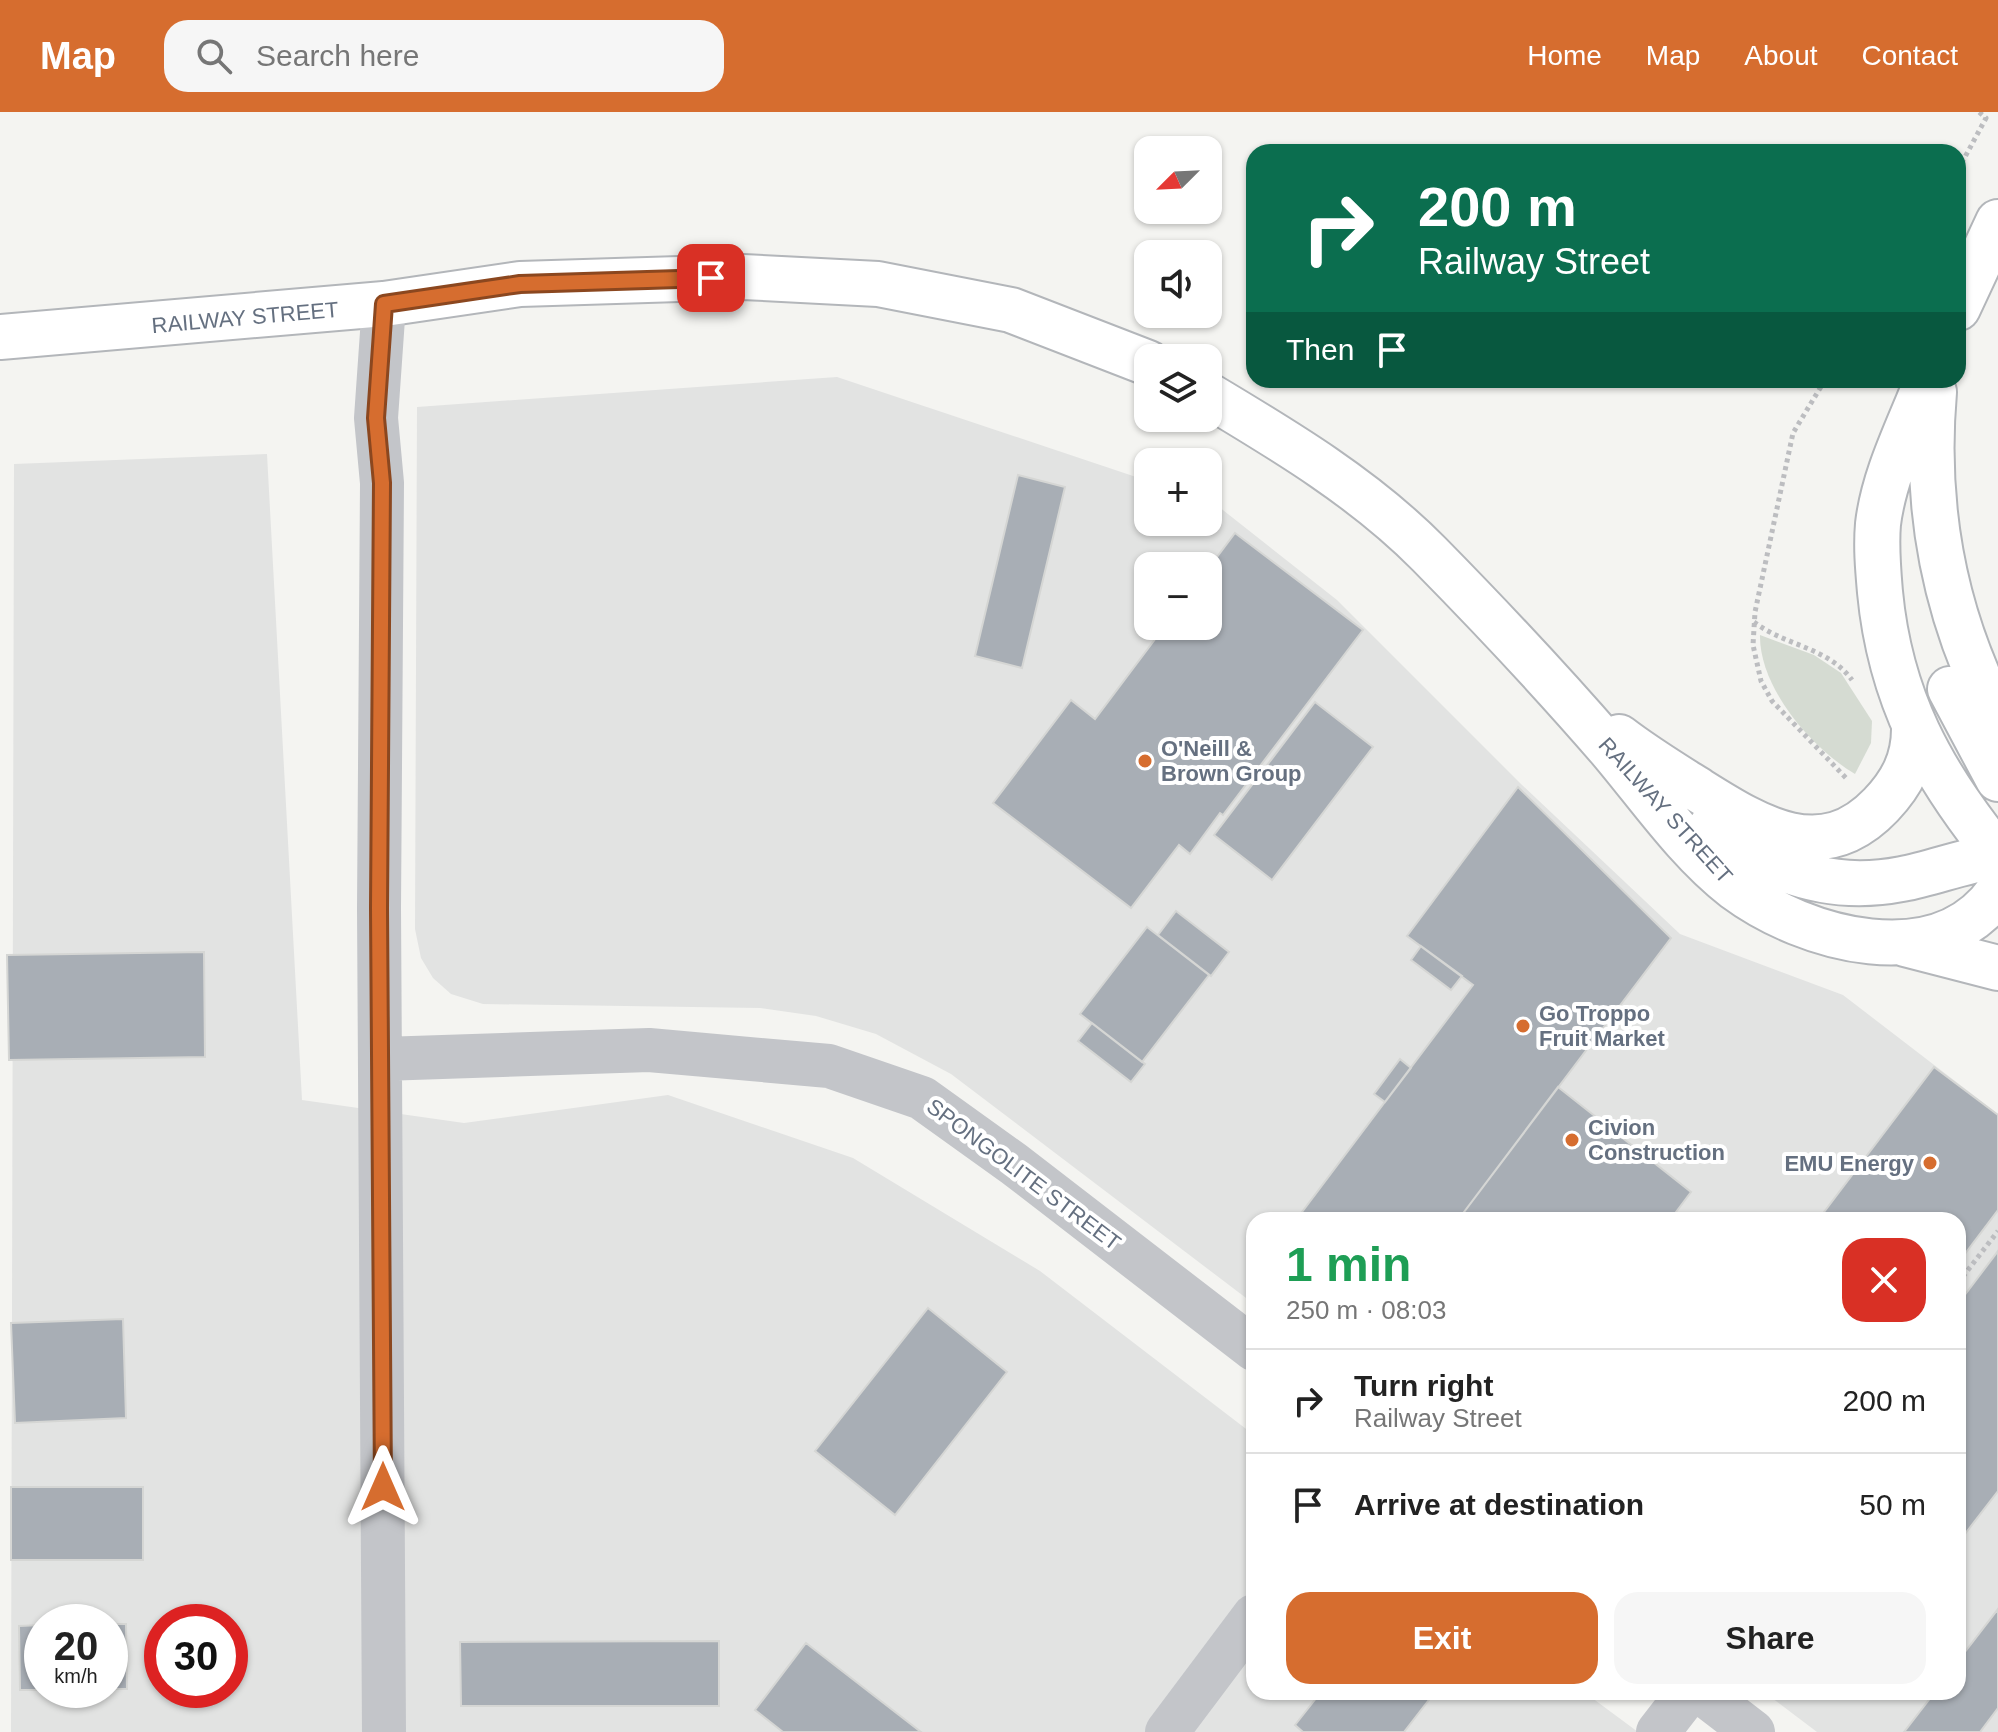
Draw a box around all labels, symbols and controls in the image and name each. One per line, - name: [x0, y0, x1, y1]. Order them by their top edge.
- search box: [164, 20, 724, 92]
- icon: search: [192, 34, 236, 78]
- text: Map: [40, 35, 116, 77]
- text: Search here: [256, 39, 419, 72]
- text: Home: [1527, 40, 1602, 71]
- text: Map: [1646, 40, 1700, 71]
- text: About: [1744, 40, 1818, 71]
- text: Contact: [1862, 40, 1958, 71]
- north arrow: [1134, 136, 1222, 224]
- map controls: [1134, 136, 1222, 640]
- text: 200 m: [1418, 175, 1577, 238]
- icon: right: [1286, 176, 1390, 280]
- button: sound: [1134, 240, 1222, 328]
- text: Railway Street: [1418, 241, 1650, 282]
- pin: [677, 244, 745, 312]
- icon: arrive: [689, 256, 733, 300]
- street label: RAILWAY STREET: [151, 297, 340, 338]
- icon: arrive: [1370, 328, 1414, 372]
- text: Then: [1286, 333, 1354, 366]
- button: layers: [1134, 344, 1222, 432]
- button: +: [1134, 448, 1222, 536]
- button: −: [1134, 552, 1222, 640]
- street label: RAILWAY STREET: [1594, 732, 1738, 888]
- place label: O'Neill & Brown Group: [1161, 736, 1302, 786]
- marker: O'Neill & Brown Group: [1136, 752, 1154, 770]
- place label: Go Troppo Fruit Market: [1539, 1001, 1666, 1051]
- marker: Go Troppo Fruit Market: [1514, 1017, 1532, 1035]
- street label: SPONGOLITE STREET: [922, 1093, 1125, 1255]
- place label: Civion Construction: [1588, 1115, 1725, 1165]
- marker: Civion Construction: [1563, 1131, 1581, 1149]
- place label: EMU Energy: [1784, 1151, 1915, 1176]
- marker: EMU Energy: [1921, 1154, 1939, 1172]
- text: 1 min: [1286, 1238, 1411, 1291]
- button: close: [1842, 1238, 1926, 1322]
- text: 250 m · 08:03: [1286, 1295, 1446, 1325]
- text: Turn right: [1354, 1369, 1493, 1402]
- icon: right: [1286, 1379, 1330, 1423]
- text: 200 m: [1843, 1384, 1926, 1417]
- text: Railway Street: [1354, 1403, 1522, 1433]
- position arrow: [341, 1445, 425, 1529]
- icon: arrive: [1286, 1483, 1330, 1527]
- text: Arrive at destination: [1354, 1488, 1644, 1521]
- text: 50 m: [1859, 1488, 1926, 1521]
- button: Exit: [1286, 1592, 1598, 1684]
- button: Share: [1614, 1592, 1926, 1684]
- speed limit sign: 30: [144, 1604, 248, 1708]
- text: 20: [54, 1624, 98, 1668]
- text: km/h: [54, 1665, 98, 1687]

